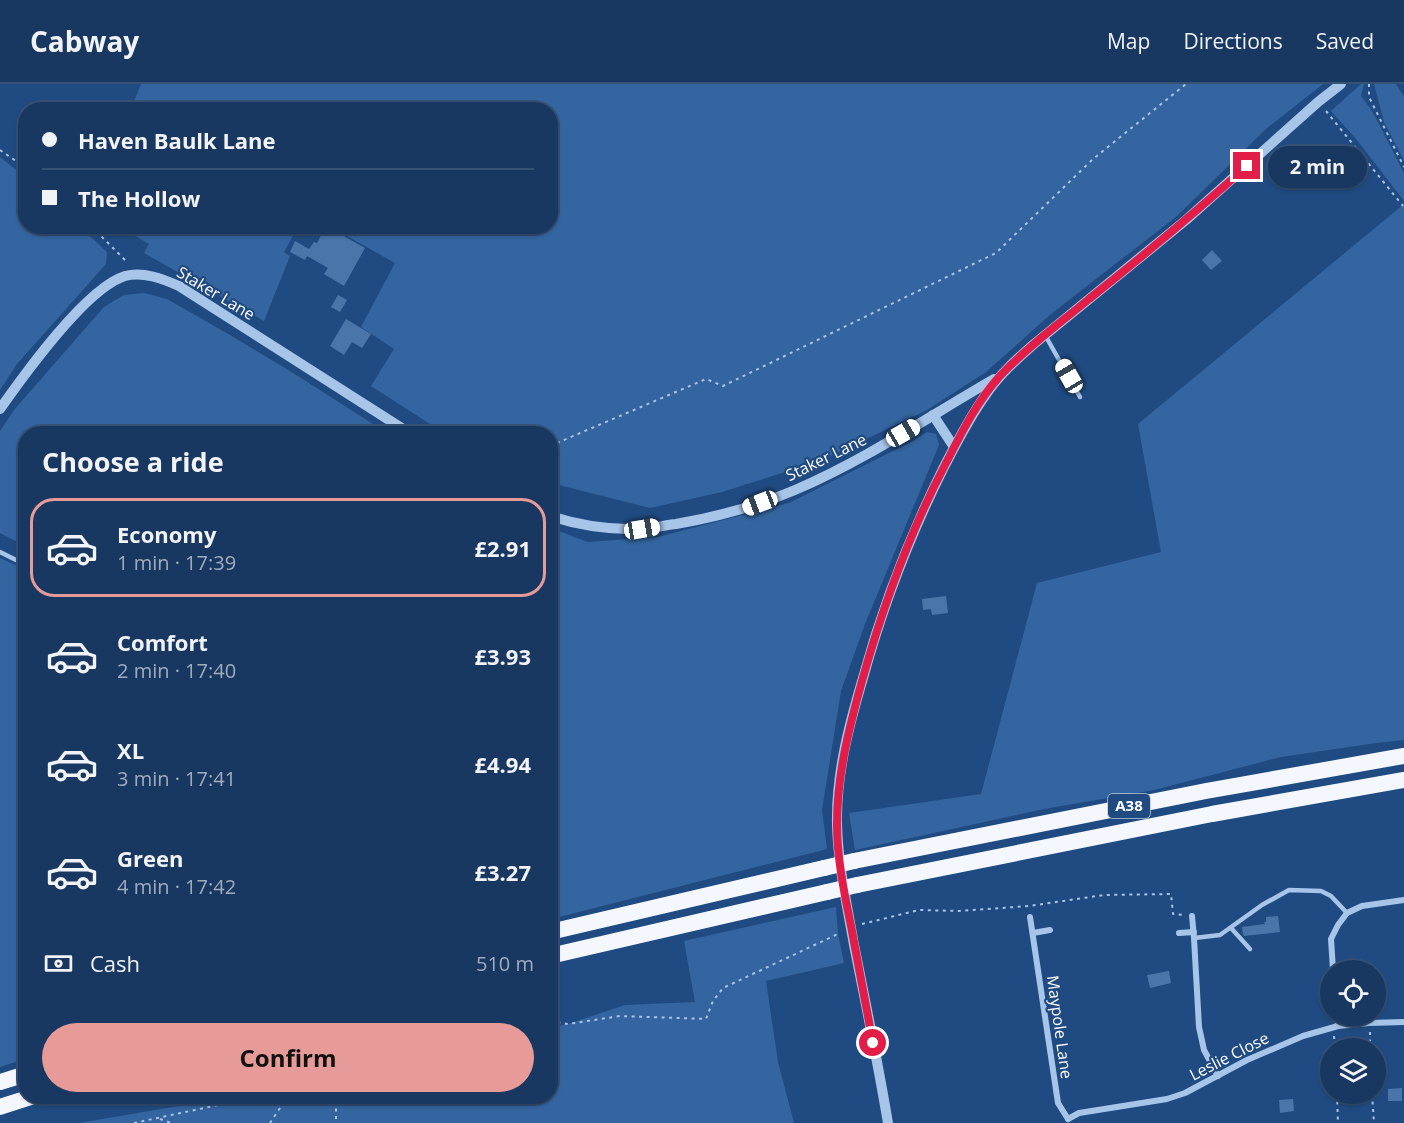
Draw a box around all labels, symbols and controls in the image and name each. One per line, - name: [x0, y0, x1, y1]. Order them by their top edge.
- text: Cabway: [30, 22, 139, 60]
- text: Map: [1107, 27, 1150, 55]
- text: Directions: [1183, 27, 1283, 55]
- text: Saved: [1316, 27, 1374, 55]
- text: Haven Baulk Lane: [78, 125, 276, 155]
- callout: 2 min: [1268, 145, 1367, 187]
- route end: [1233, 152, 1260, 179]
- text: 2 min: [1290, 153, 1345, 180]
- text: The Hollow: [78, 183, 200, 213]
- street label: Staker Lane: [173, 261, 259, 325]
- car: [1052, 356, 1086, 396]
- car: [883, 416, 923, 450]
- street label: Staker Lane: [782, 428, 870, 486]
- text: Choose a ride: [42, 443, 224, 480]
- car: [740, 488, 780, 518]
- car: [623, 517, 661, 541]
- text: Economy: [117, 519, 216, 549]
- icon: car: [45, 521, 99, 575]
- text: £2.91: [474, 533, 531, 563]
- text: 1 min · 17:39: [117, 549, 236, 576]
- text: Comfort: [117, 627, 208, 657]
- icon: car: [45, 629, 99, 683]
- text: £3.93: [474, 641, 531, 671]
- text: 2 min · 17:40: [117, 657, 236, 684]
- text: XL: [117, 735, 144, 765]
- icon: car: [45, 737, 99, 791]
- text: £4.94: [474, 749, 531, 779]
- text: 3 min · 17:41: [117, 765, 236, 792]
- road number: A38: [1108, 794, 1150, 818]
- text: Green: [117, 843, 183, 873]
- icon: car: [45, 845, 99, 899]
- text: £3.27: [474, 857, 531, 887]
- text: 4 min · 17:42: [117, 873, 236, 900]
- icon: cash: [42, 947, 75, 980]
- text: Cash: [90, 948, 140, 978]
- text: 510 m: [476, 950, 534, 977]
- map controls: [1320, 960, 1386, 1104]
- button: locate: [1320, 960, 1386, 1026]
- street label: Maypole Lane: [1042, 974, 1078, 1080]
- button: Confirm: [42, 1023, 534, 1092]
- street label: Leslie Close: [1185, 1027, 1273, 1085]
- route start: [859, 1029, 886, 1056]
- button: layers: [1320, 1038, 1386, 1104]

